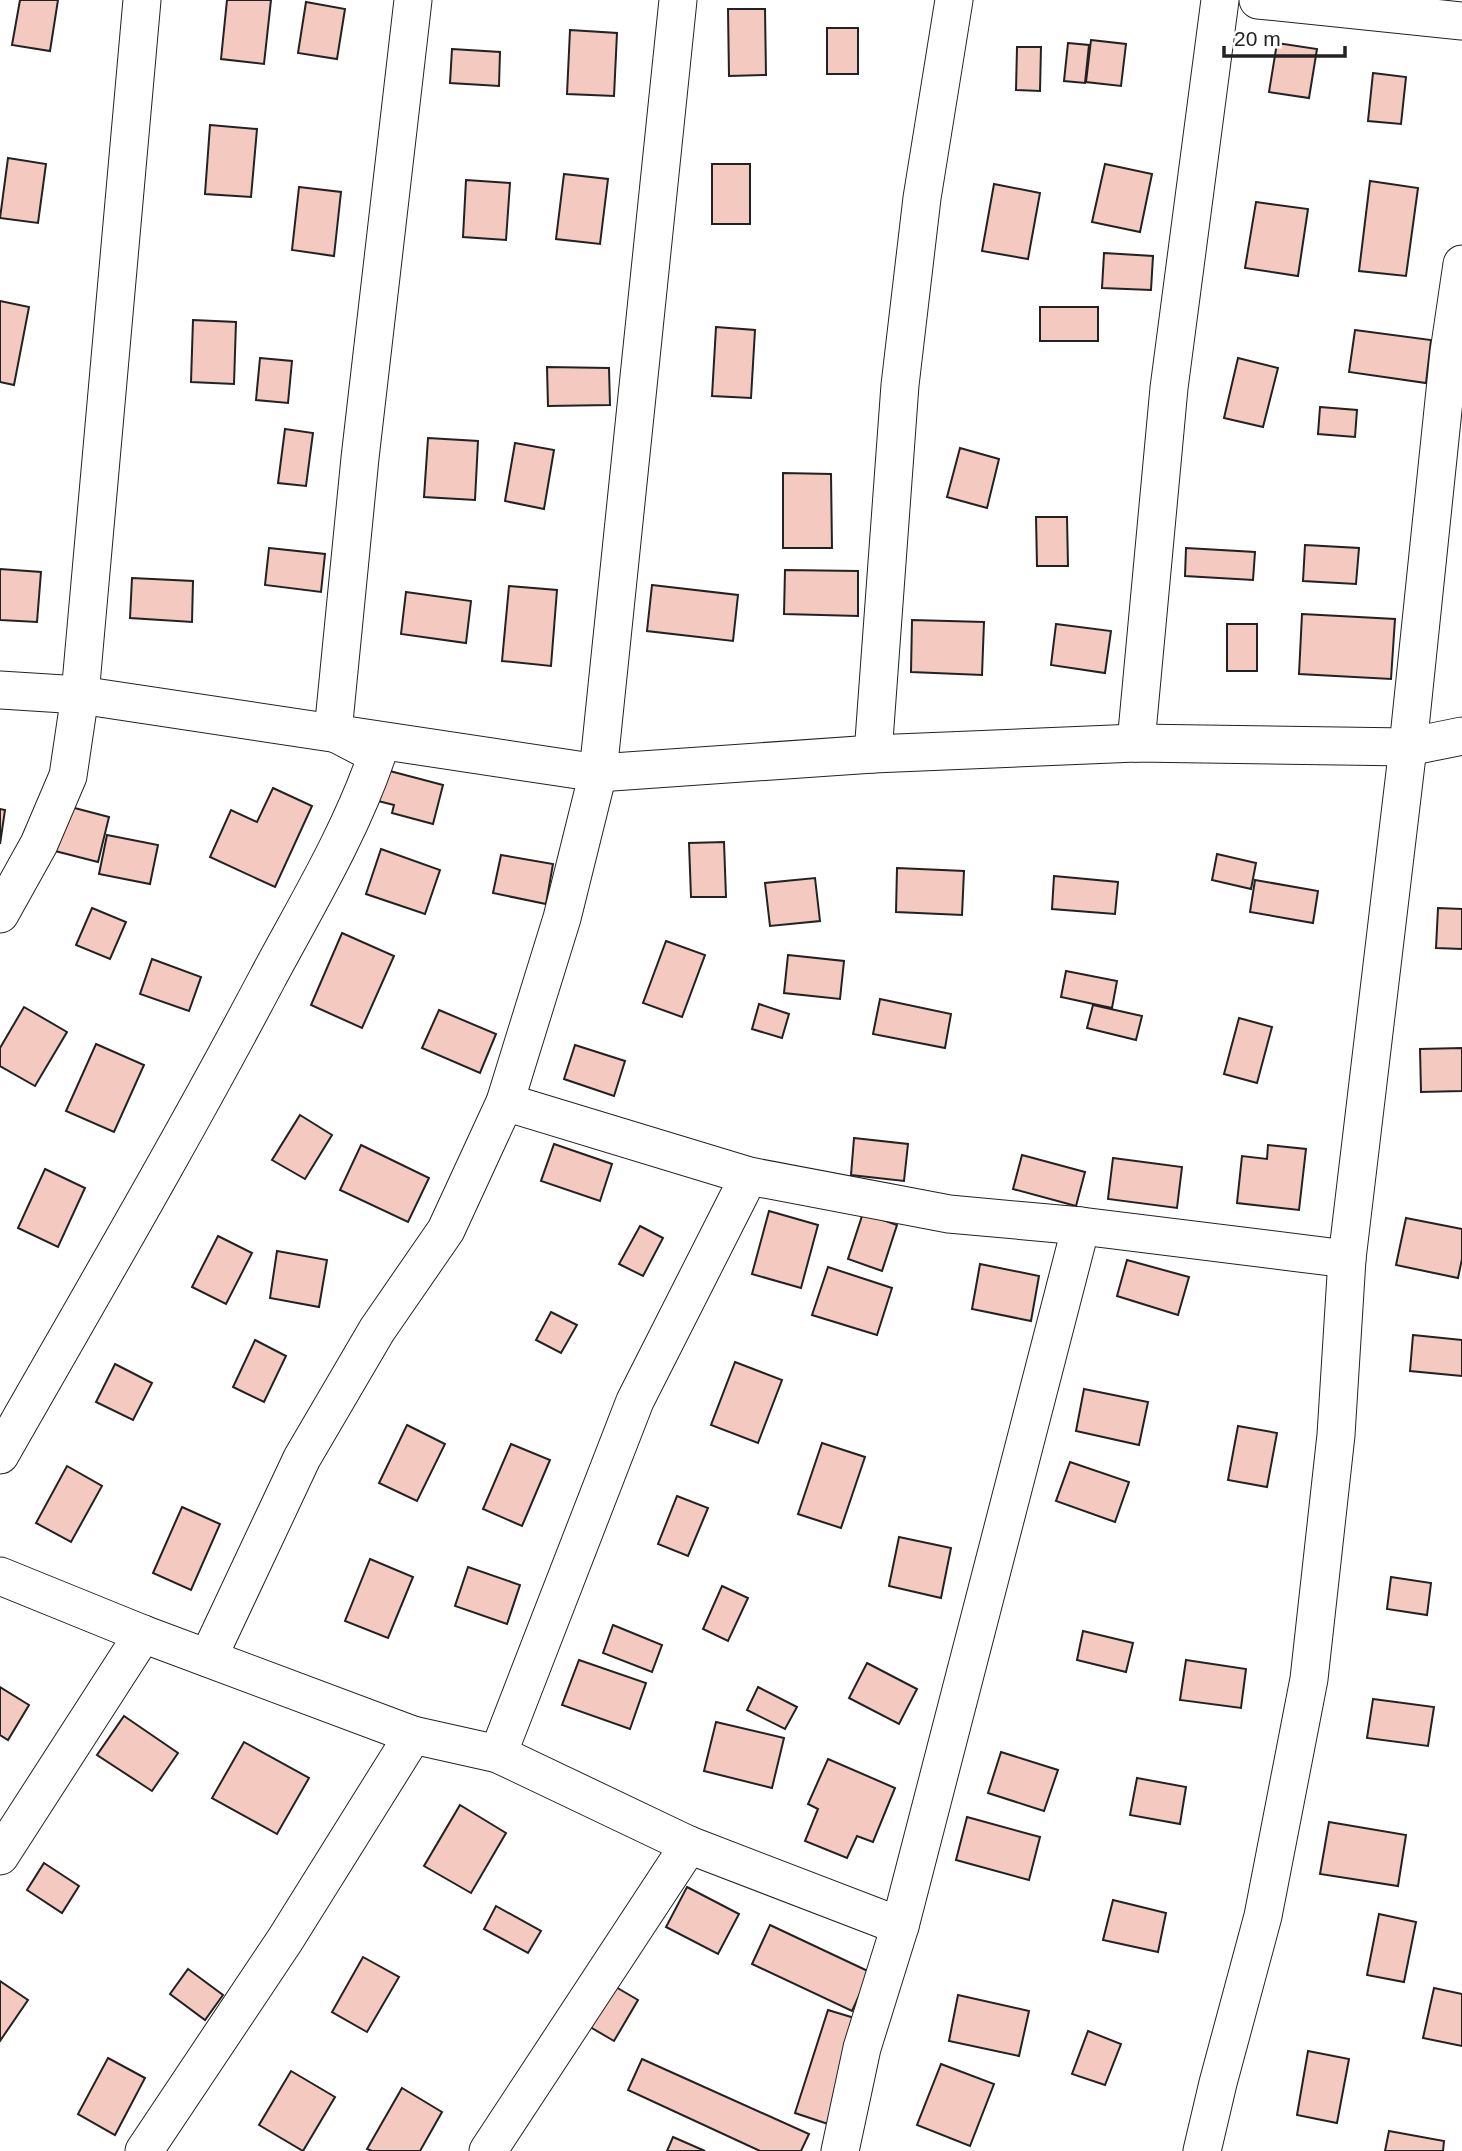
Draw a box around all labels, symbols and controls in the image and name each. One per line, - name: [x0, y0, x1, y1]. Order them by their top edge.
- scale bar: [1224, 14, 1345, 58]
- text: 20 m: [1234, 27, 1281, 50]

